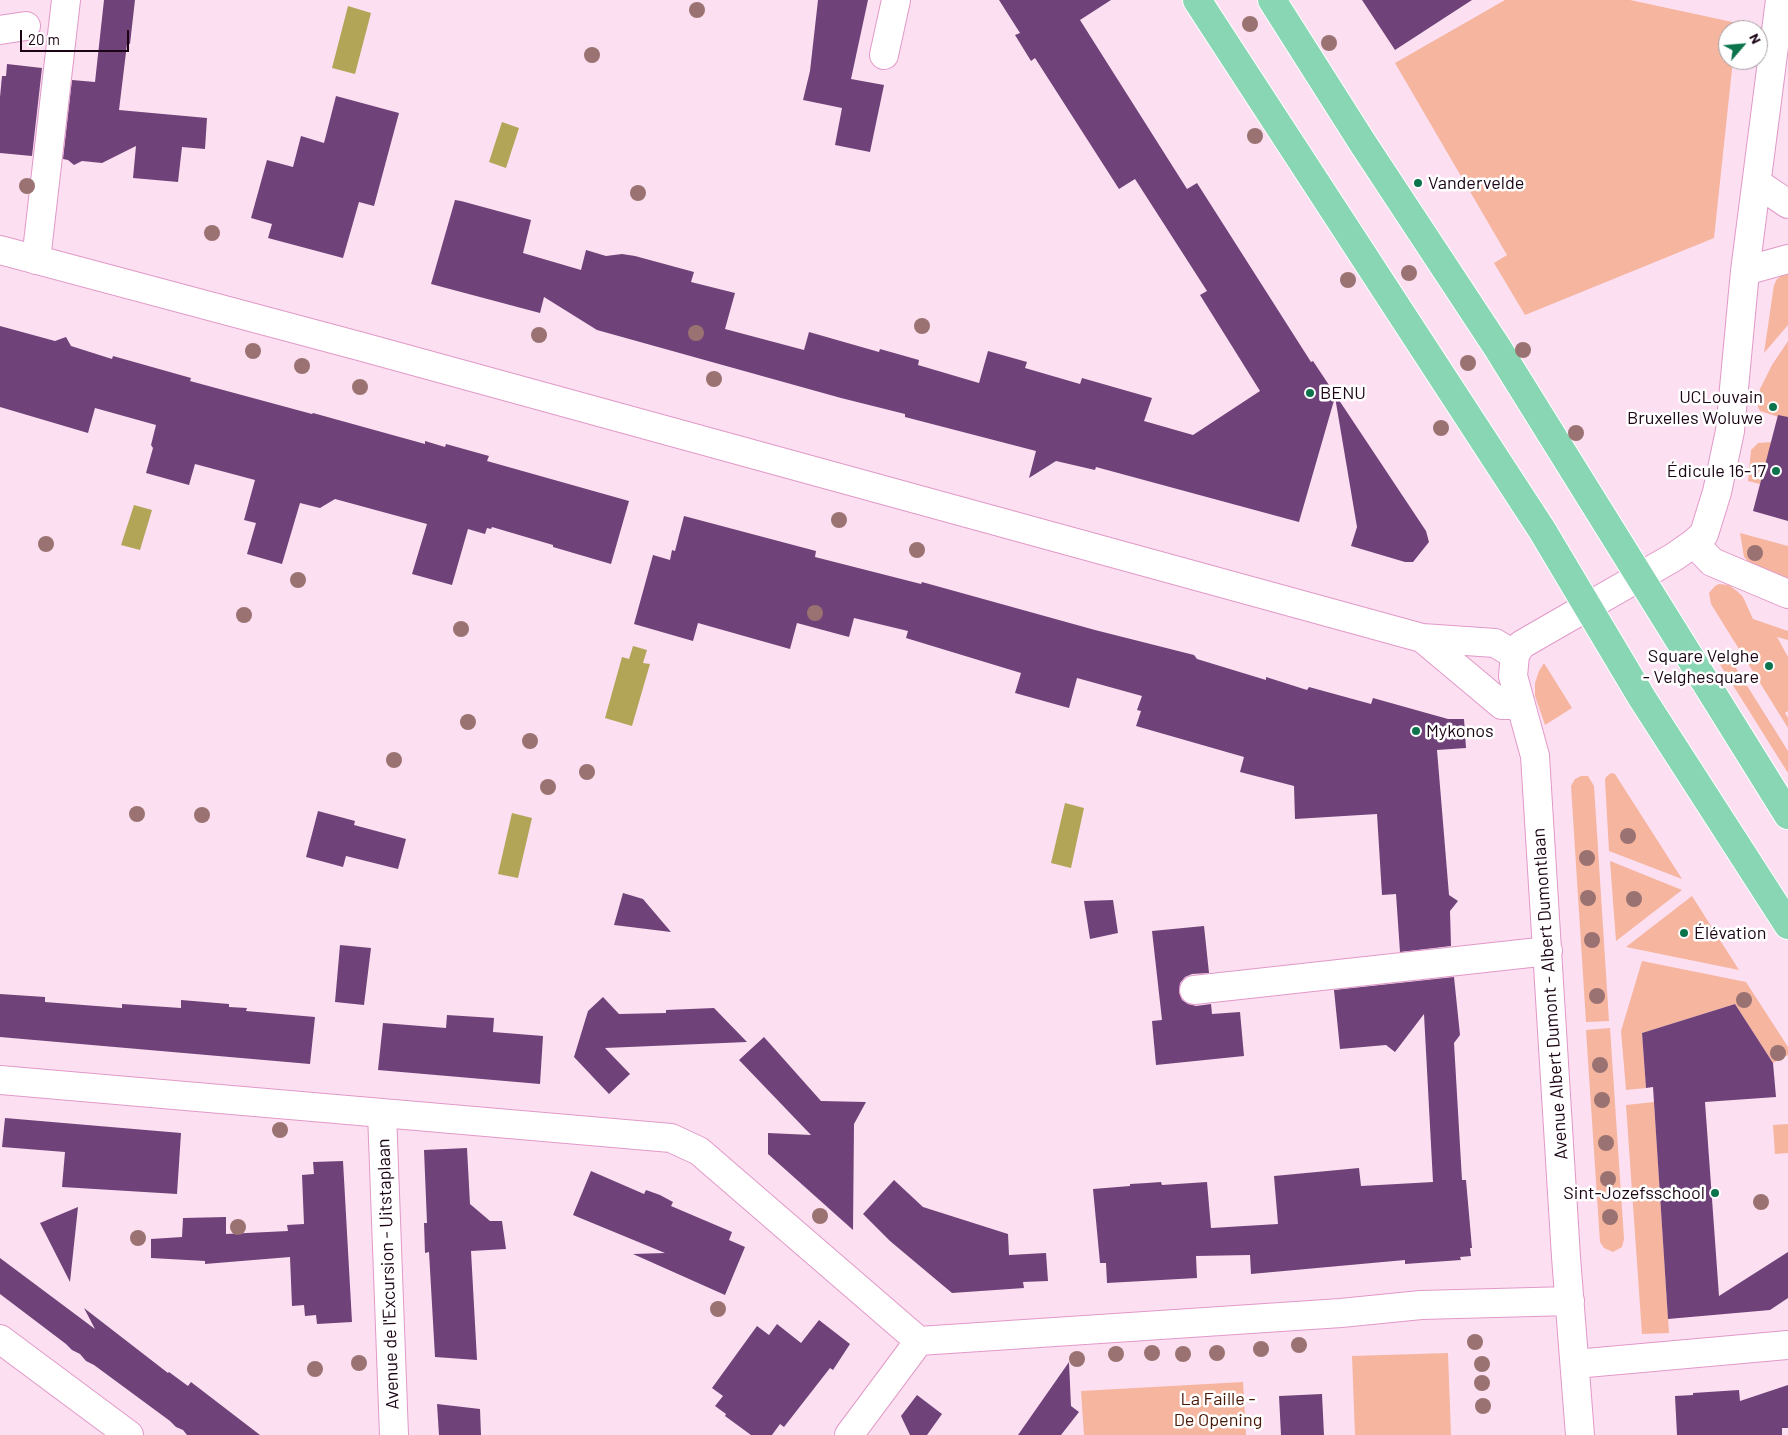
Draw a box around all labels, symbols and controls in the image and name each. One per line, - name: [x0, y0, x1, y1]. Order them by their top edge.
- scale bar: [22, 20, 131, 52]
- north arrow: [1718, 20, 1768, 70]
- text: 20 m: [28, 30, 60, 48]
- text: N: [1746, 30, 1766, 46]
- place label: Vandervelde: [1428, 172, 1524, 194]
- marker: Vandervelde: [1412, 177, 1424, 189]
- place label: BENU: [1320, 382, 1366, 404]
- place label: UCLouvain Bruxelles Woluwe: [1627, 386, 1763, 428]
- marker: BENU: [1304, 387, 1316, 399]
- marker: UCLouvain Bruxelles Woluwe: [1767, 401, 1779, 413]
- place label: Édicule 16-17: [1667, 460, 1766, 482]
- marker: Édicule 16-17: [1770, 465, 1782, 477]
- place label: Square Velghe - Velghesquare: [1643, 645, 1759, 688]
- marker: Square Velghe - Velghesquare: [1763, 660, 1775, 672]
- place label: Mykonos: [1426, 720, 1494, 742]
- marker: Mykonos: [1410, 725, 1422, 737]
- street label: Avenue Albert Dumont - Albert Dumontlaan: [1528, 827, 1572, 1161]
- place label: Élévation: [1694, 922, 1767, 944]
- marker: Élévation: [1678, 927, 1690, 939]
- street label: Avenue de l'Excursion - Uitstaplaan: [372, 1138, 404, 1410]
- place label: Sint-Jozefsschool: [1563, 1182, 1705, 1204]
- marker: Sint-Jozefsschool: [1709, 1187, 1721, 1199]
- park label: La Faille - De Opening: [1174, 1388, 1262, 1430]

